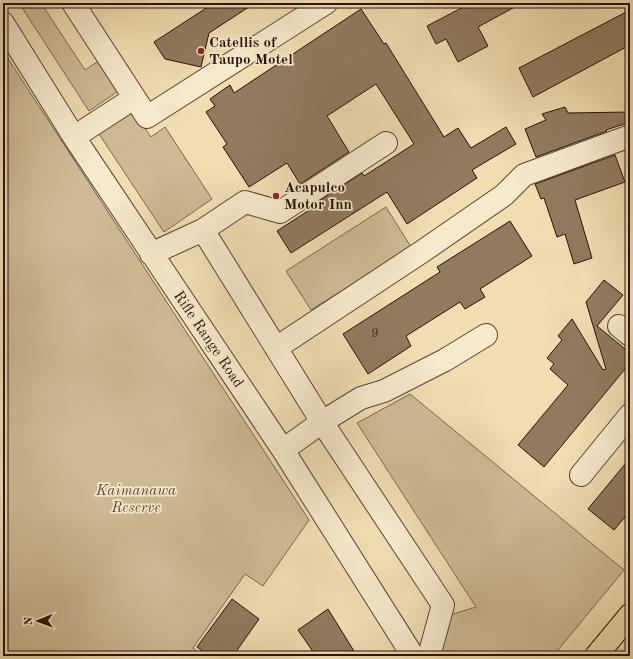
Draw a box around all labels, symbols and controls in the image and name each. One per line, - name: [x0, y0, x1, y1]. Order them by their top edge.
- place label: Catellis of Taupo Motel: [209, 36, 293, 68]
- marker: Catellis of Taupo Motel: [196, 46, 206, 56]
- place label: Acapulco Motor Inn: [284, 181, 352, 213]
- marker: Acapulco Motor Inn: [271, 191, 281, 201]
- street label: Rifle Range Road: [170, 289, 246, 391]
- house number: 9: [371, 327, 379, 340]
- park label: Kaimanawa Reserve: [95, 484, 176, 516]
- north arrow: [18, 601, 58, 641]
- text: N: [24, 616, 35, 625]

